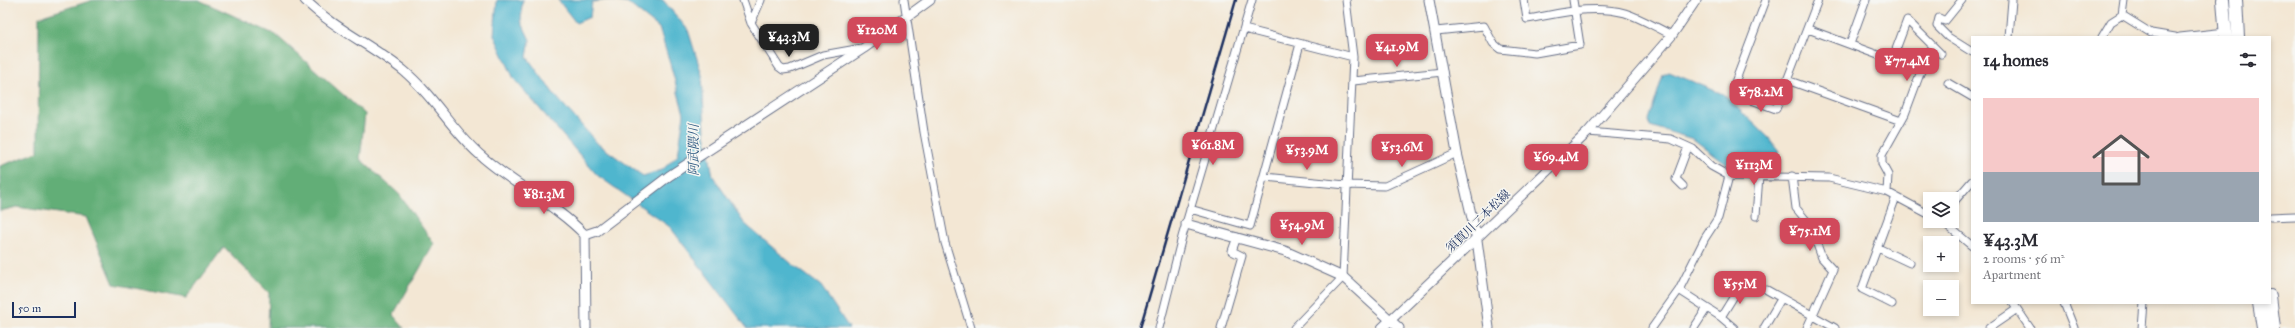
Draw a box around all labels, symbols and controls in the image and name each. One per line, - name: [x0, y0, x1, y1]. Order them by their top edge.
- pin: ¥120M: [849, 17, 905, 51]
- text: ¥120M: [856, 22, 898, 38]
- pin: ¥43.3M: [756, 24, 822, 58]
- text: ¥43.3M: [768, 29, 810, 45]
- pin: ¥41.9M: [1364, 34, 1430, 68]
- text: ¥41.9M: [1375, 39, 1419, 55]
- pin: ¥77.4M: [1874, 48, 1940, 82]
- icon: filters: [2237, 49, 2259, 71]
- text: 14 homes: [1983, 50, 2048, 71]
- text: ¥77.4M: [1884, 53, 1930, 69]
- pin: ¥78.2M: [1728, 79, 1794, 113]
- text: ¥78.2M: [1739, 84, 1783, 100]
- water label: 阿武隈川: [686, 122, 702, 176]
- icon: home: [2085, 124, 2157, 196]
- pin: ¥61.8M: [1180, 132, 1246, 166]
- pin: ¥53.6M: [1369, 134, 1435, 168]
- text: ¥61.8M: [1191, 137, 1235, 153]
- pin: ¥53.9M: [1274, 137, 1340, 171]
- text: ¥53.6M: [1381, 139, 1423, 155]
- text: ¥53.9M: [1286, 142, 1328, 158]
- pin: ¥69.4M: [1523, 144, 1589, 178]
- text: ¥69.4M: [1533, 149, 1579, 165]
- pin: ¥113M: [1726, 152, 1782, 186]
- text: ¥113M: [1735, 157, 1773, 173]
- pin: ¥81.3M: [511, 181, 577, 215]
- text: ¥81.3M: [523, 186, 565, 202]
- street label: 須賀川二本松線: [1443, 187, 1513, 255]
- map controls: [1923, 192, 1959, 316]
- button: layers: [1923, 192, 1959, 228]
- pin: ¥54.9M: [1269, 212, 1335, 246]
- text: ¥54.9M: [1280, 217, 1324, 233]
- pin: ¥75.1M: [1777, 218, 1843, 252]
- text: ¥75.1M: [1789, 223, 1831, 239]
- text: ¥43.3M: [1983, 230, 2038, 251]
- button: +: [1923, 236, 1959, 272]
- text: 2 rooms · 56 m²: [1983, 251, 2065, 267]
- text: Apartment: [1983, 267, 2041, 283]
- pin: ¥55M: [1716, 271, 1764, 305]
- text: ¥55M: [1723, 276, 1757, 292]
- button: −: [1923, 280, 1959, 316]
- scale bar: [12, 300, 76, 319]
- text: 50 m: [18, 302, 41, 315]

